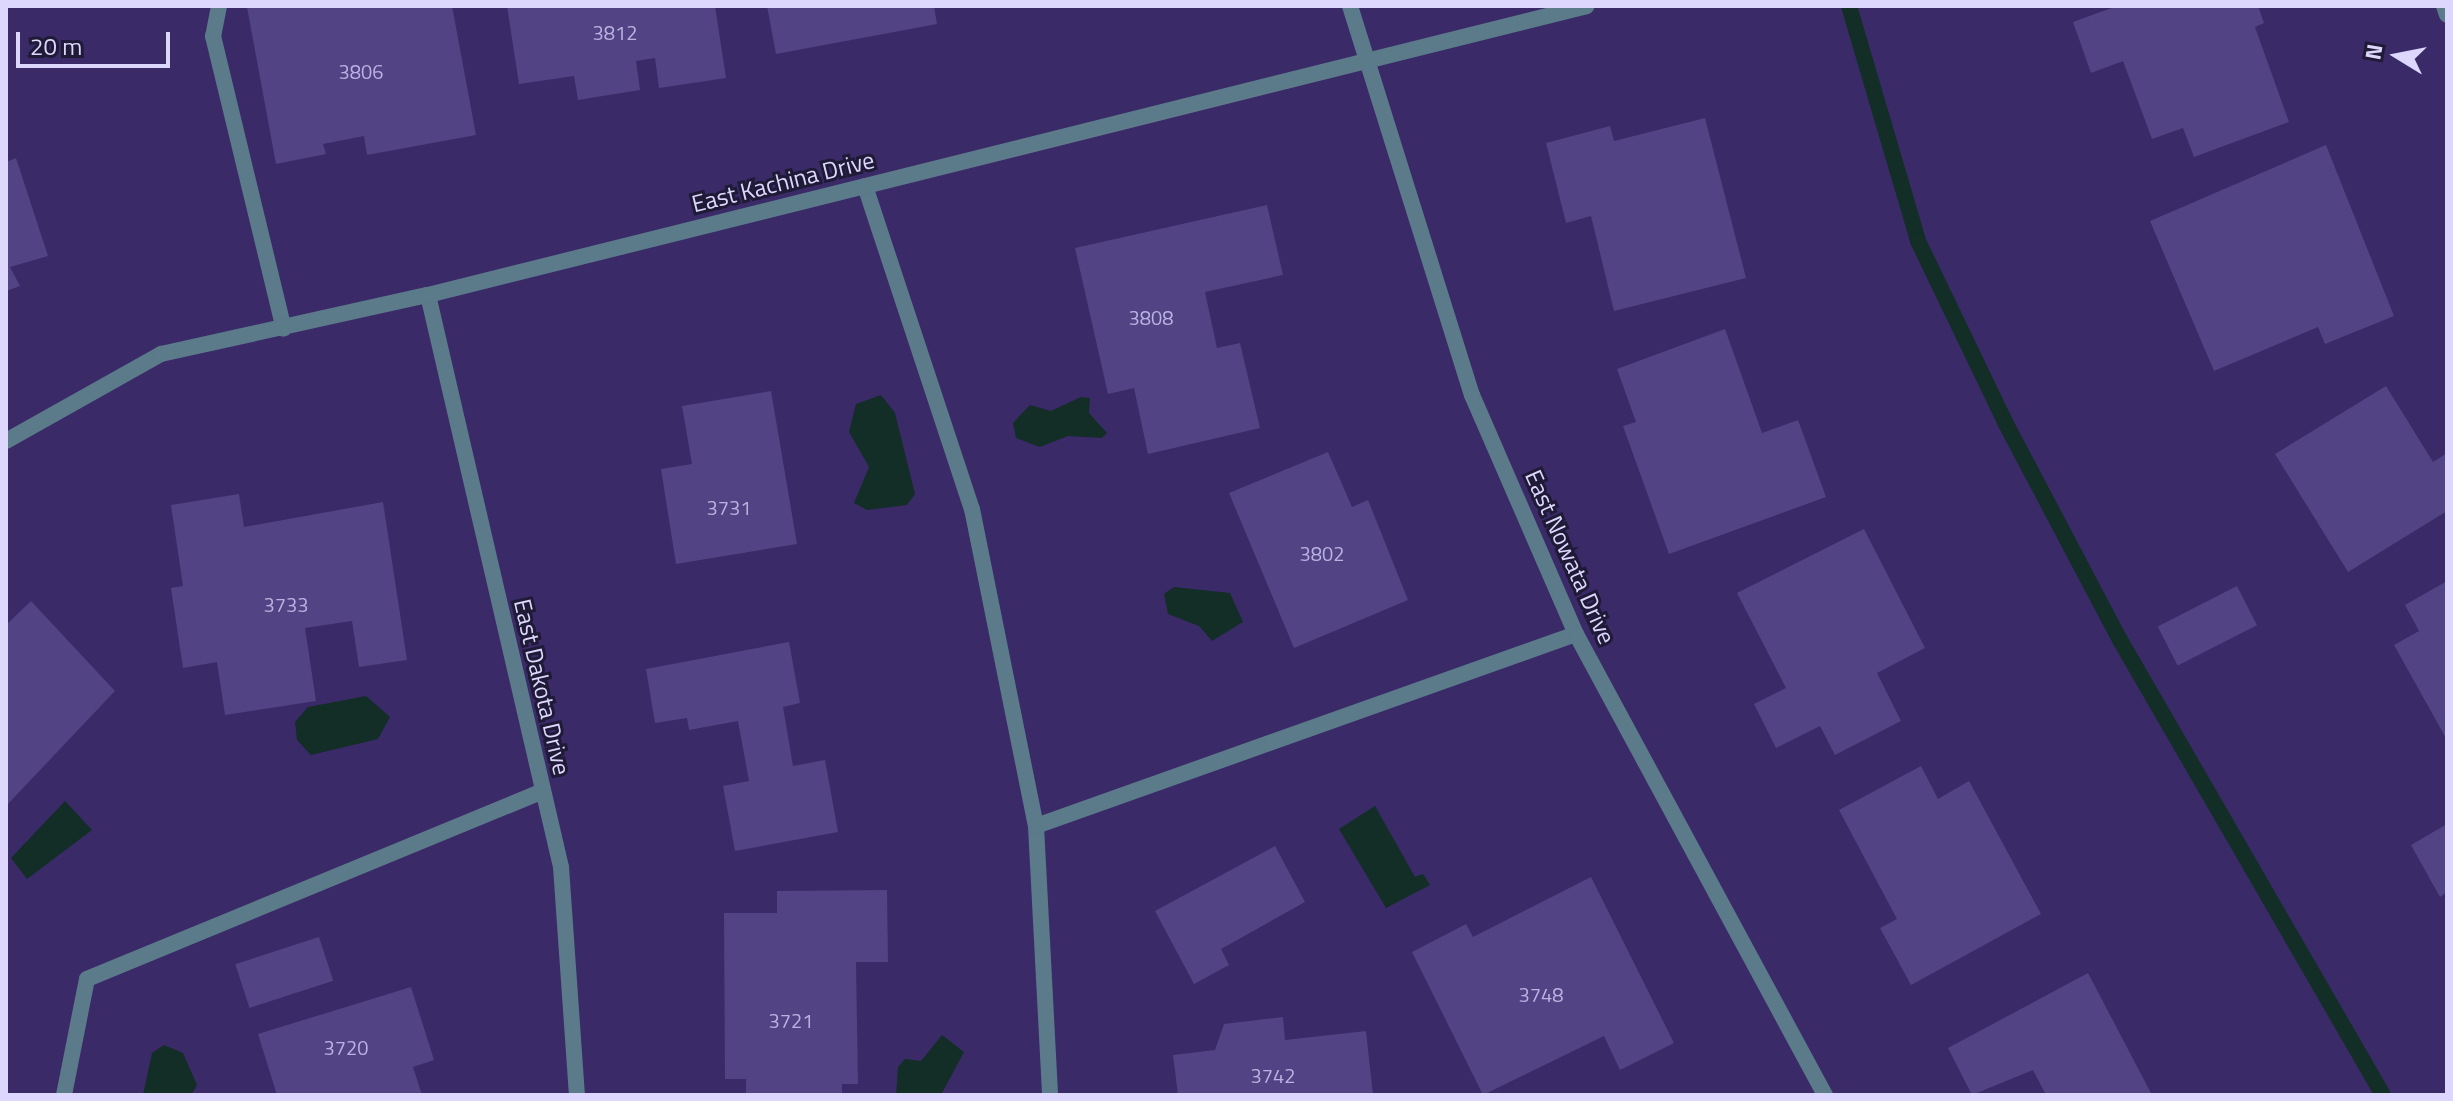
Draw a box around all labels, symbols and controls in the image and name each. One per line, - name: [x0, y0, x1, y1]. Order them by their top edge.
- scale bar: [20, 16, 174, 66]
- north arrow: [2357, 16, 2437, 96]
- house number: 3812: [593, 20, 637, 44]
- text: 20 m: [30, 28, 82, 64]
- text: N: [2355, 41, 2391, 62]
- house number: 3806: [339, 59, 383, 83]
- street label: East Kachina Drive: [689, 145, 877, 219]
- house number: 3808: [1129, 305, 1173, 329]
- street label: East Nowata Drive: [1519, 466, 1621, 648]
- house number: 3731: [707, 495, 751, 519]
- house number: 3802: [1300, 541, 1344, 565]
- house number: 3733: [264, 592, 308, 616]
- street label: East Dakota Drive: [508, 596, 576, 778]
- house number: 3748: [1519, 982, 1563, 1006]
- house number: 3721: [769, 1008, 813, 1032]
- house number: 3720: [324, 1035, 368, 1059]
- house number: 3742: [1251, 1063, 1295, 1087]

